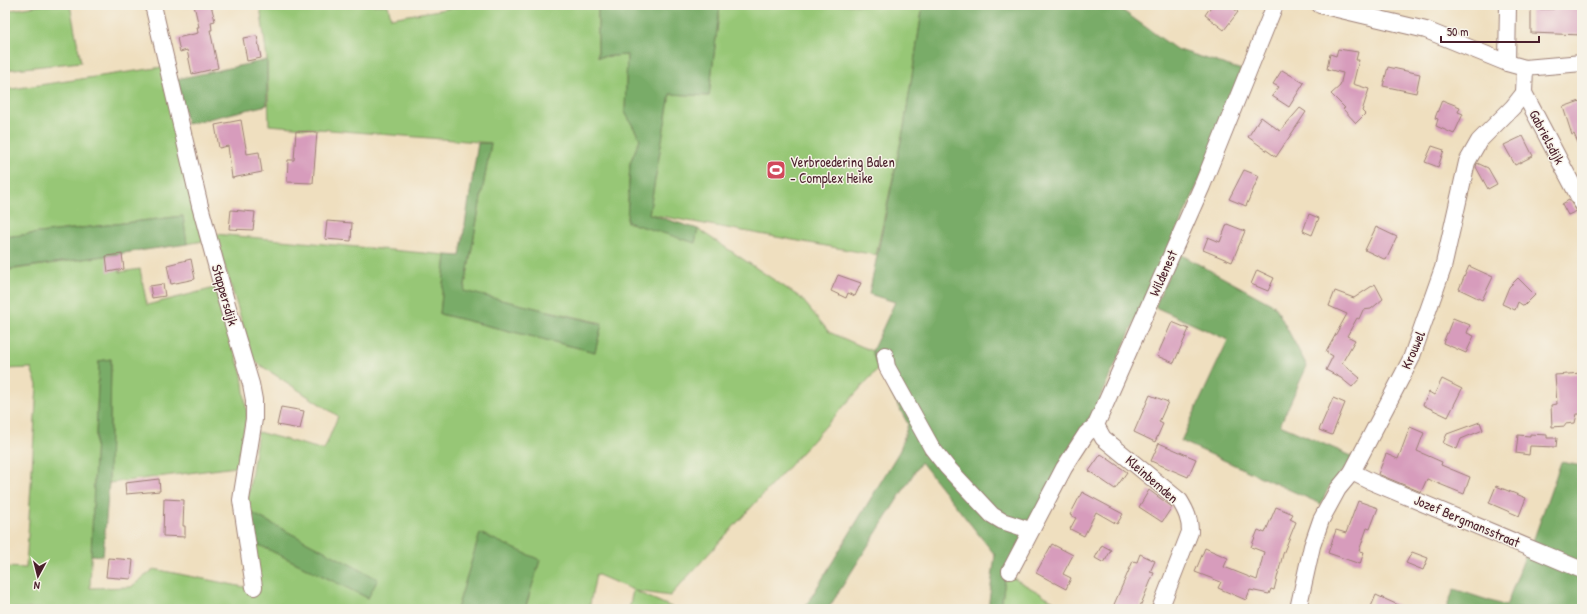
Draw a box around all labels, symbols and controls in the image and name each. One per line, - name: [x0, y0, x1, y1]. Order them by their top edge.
- scale bar: [1441, 18, 1539, 44]
- text: 50 m: [1447, 23, 1468, 40]
- street label: Gabrielsdijk: [1524, 106, 1570, 168]
- place label: Verbroedering Balen - Complex Heike: [790, 152, 895, 188]
- sports icon: Verbroedering Balen - Complex Heike: [765, 159, 787, 181]
- street label: Wildenest: [1144, 247, 1181, 299]
- street label: Stappersdijk: [207, 262, 243, 328]
- street label: Krouwel: [1396, 328, 1429, 372]
- street label: Kleinbemden: [1122, 450, 1183, 507]
- street label: Jozef Bergmansstraat: [1411, 490, 1523, 552]
- north arrow: [18, 556, 58, 596]
- text: N: [33, 579, 41, 593]

